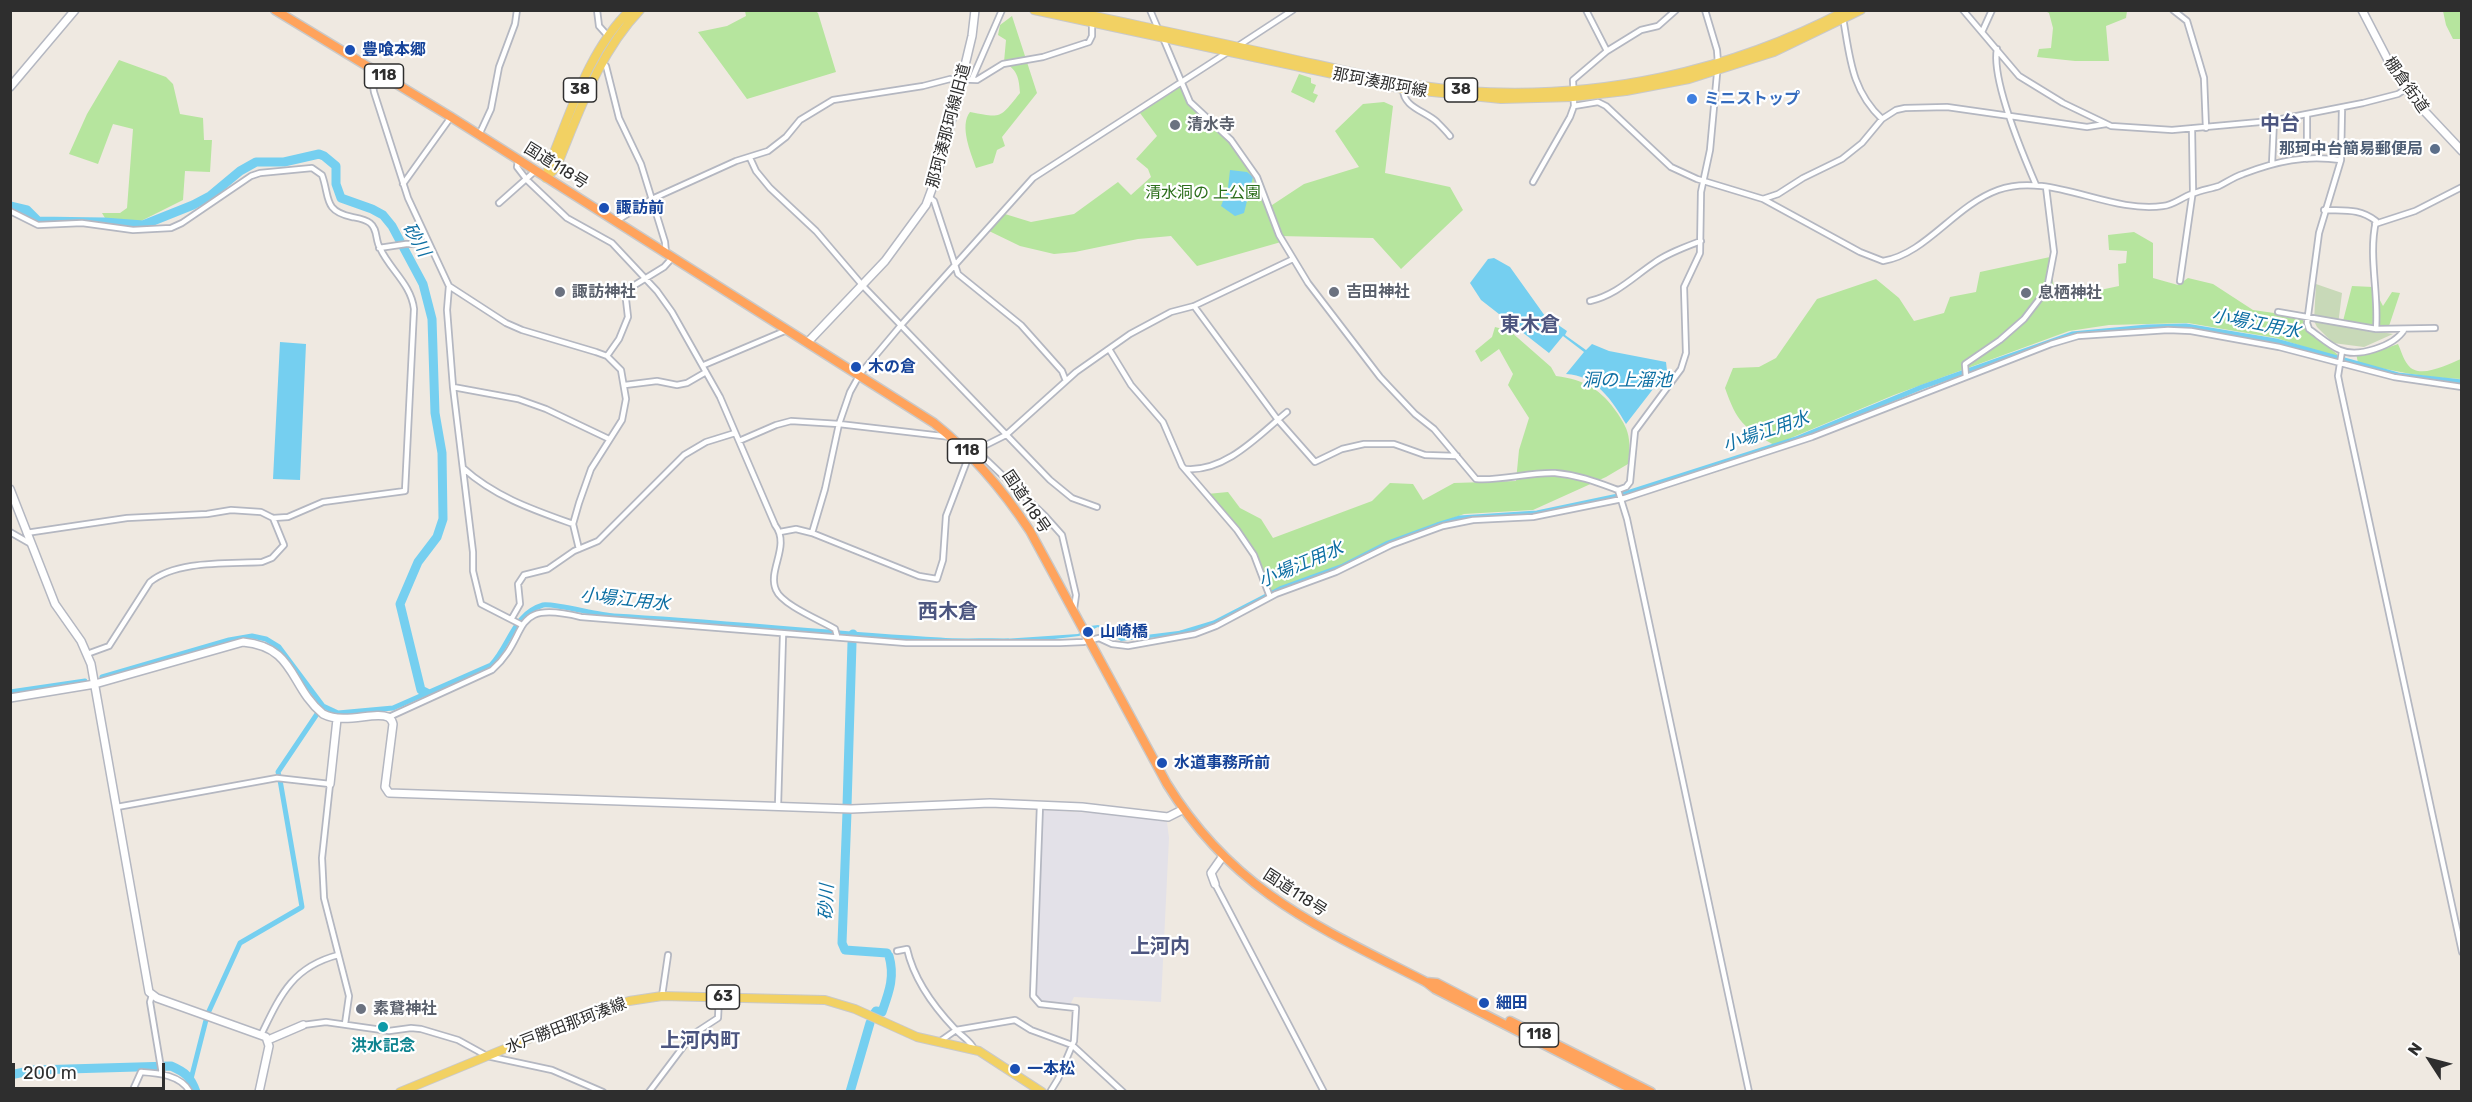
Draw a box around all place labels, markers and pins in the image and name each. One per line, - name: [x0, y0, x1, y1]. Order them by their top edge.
- place label: 豊喰本郷: [362, 40, 426, 60]
- marker: 豊喰本郷: [343, 43, 357, 57]
- place label: ミニストップ: [1704, 89, 1800, 109]
- marker: ミニストップ: [1685, 92, 1699, 106]
- place label: 清水寺: [1187, 115, 1235, 135]
- marker: 清水寺: [1168, 118, 1182, 132]
- place label: 那珂中台簡易郵便局: [2279, 139, 2423, 159]
- marker: 那珂中台簡易郵便局: [2428, 142, 2442, 156]
- place label: 諏訪前: [616, 198, 664, 218]
- marker: 諏訪前: [597, 201, 611, 215]
- place label: 諏訪神社: [572, 282, 636, 302]
- place label: 吉田神社: [1346, 282, 1410, 302]
- place label: 息栖神社: [2038, 283, 2102, 303]
- marker: 諏訪神社: [553, 285, 567, 299]
- marker: 吉田神社: [1327, 285, 1341, 299]
- marker: 息栖神社: [2019, 286, 2033, 300]
- place label: 木の倉: [868, 357, 916, 377]
- marker: 木の倉: [849, 360, 863, 374]
- place label: 山崎橋: [1100, 622, 1148, 642]
- marker: 山崎橋: [1081, 625, 1095, 639]
- place label: 水道事務所前: [1174, 753, 1270, 773]
- marker: 水道事務所前: [1155, 756, 1169, 770]
- place label: 細田: [1496, 993, 1528, 1013]
- marker: 細田: [1477, 996, 1491, 1010]
- place label: 素鵞神社: [373, 999, 437, 1019]
- marker: 素鵞神社: [354, 1002, 368, 1016]
- marker: 洪水記念: [376, 1020, 390, 1034]
- place label: 洪水記念: [351, 1036, 415, 1056]
- place label: 一本松: [1027, 1059, 1075, 1079]
- marker: 一本松: [1008, 1062, 1022, 1076]

